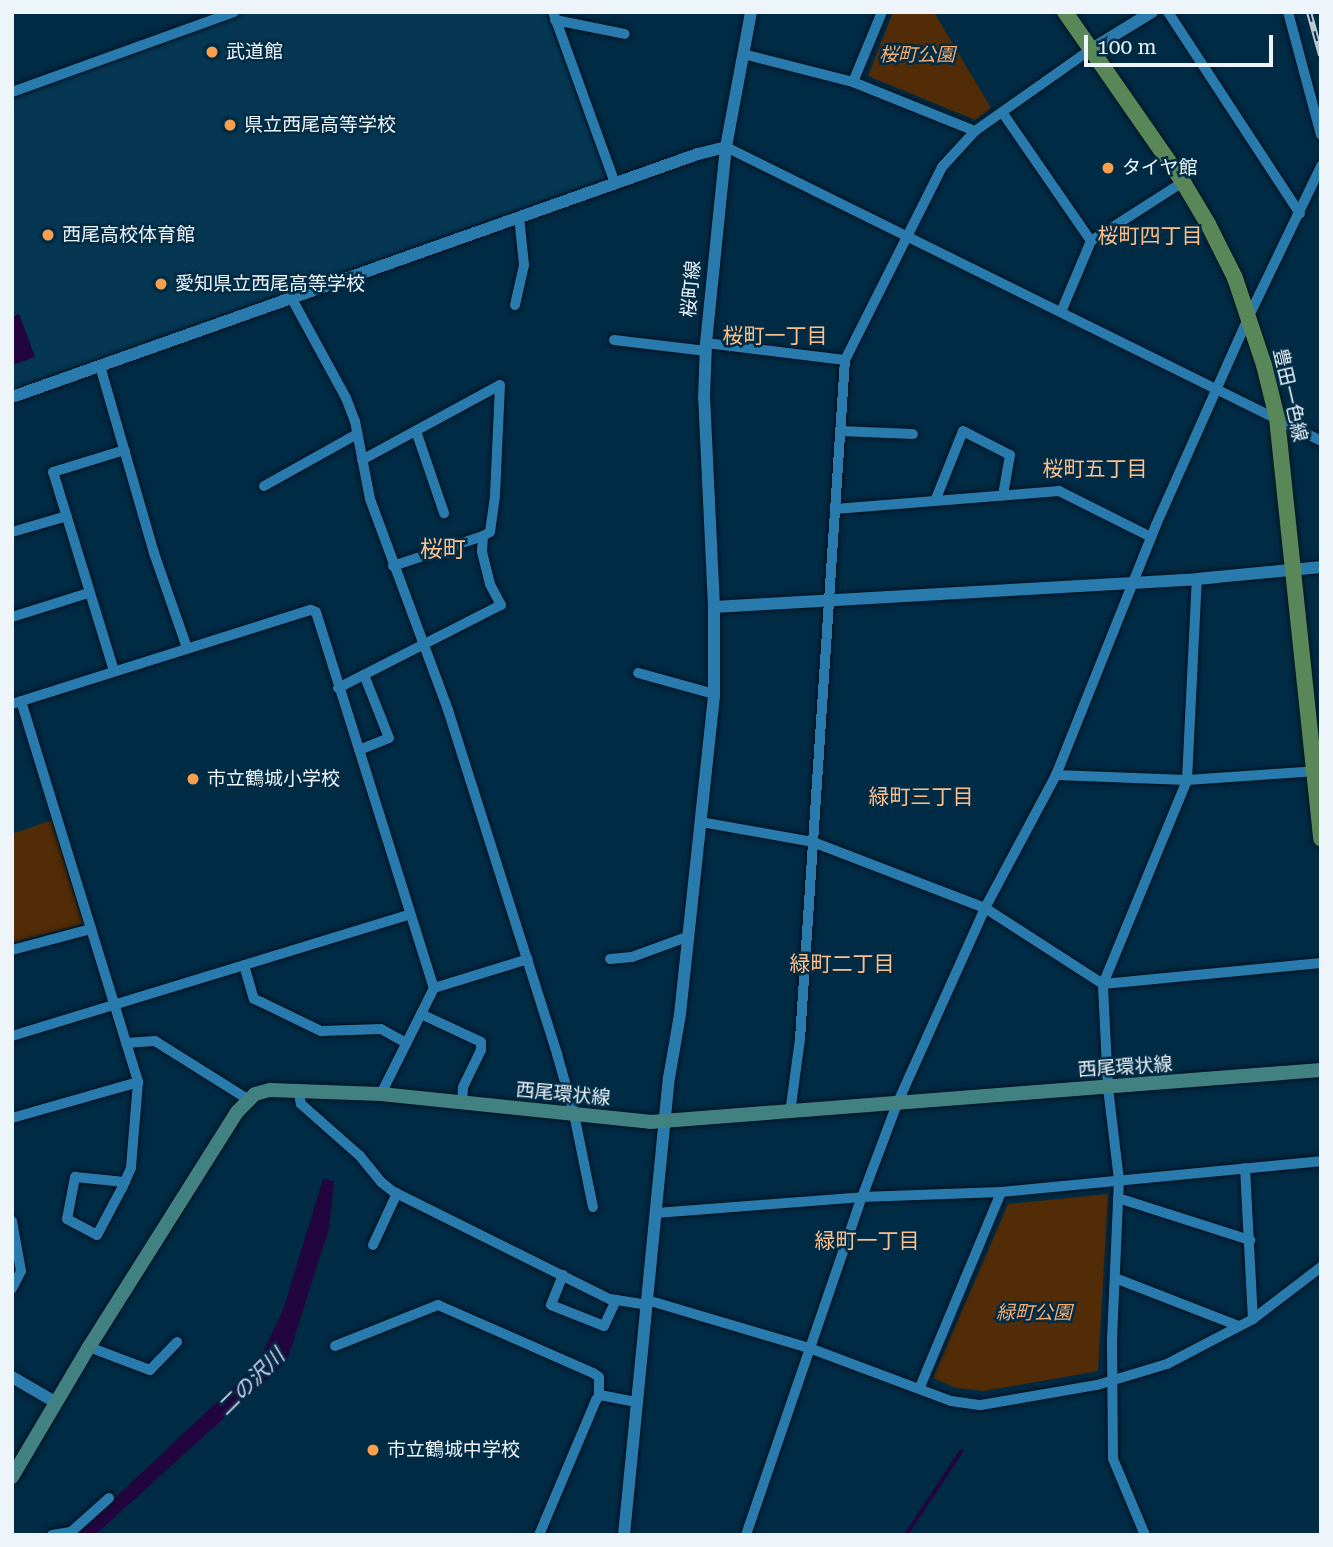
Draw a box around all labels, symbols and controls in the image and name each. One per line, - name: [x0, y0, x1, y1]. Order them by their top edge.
- scale bar: [1088, 21, 1277, 65]
- text: 100 m: [1097, 35, 1157, 59]
- place label: 武道館: [226, 41, 283, 63]
- marker: 武道館: [204, 44, 220, 60]
- park label: 桜町公園: [879, 44, 955, 66]
- place label: 県立西尾高等学校: [244, 114, 396, 136]
- marker: 県立西尾高等学校: [222, 117, 238, 133]
- place label: タイヤ館: [1122, 157, 1198, 179]
- marker: タイヤ館: [1100, 160, 1116, 176]
- district label: 桜町四丁目: [1098, 223, 1202, 249]
- place label: 西尾高校体育館: [62, 224, 195, 246]
- marker: 西尾高校体育館: [40, 227, 56, 243]
- street label: 桜町線: [677, 260, 705, 318]
- place label: 愛知県立西尾高等学校: [175, 273, 365, 295]
- marker: 愛知県立西尾高等学校: [153, 276, 169, 292]
- district label: 桜町一丁目: [723, 323, 827, 349]
- street label: 豊田一色線: [1268, 346, 1312, 444]
- district label: 桜町五丁目: [1043, 456, 1147, 482]
- district label: 桜町: [420, 536, 466, 564]
- place label: 市立鶴城小学校: [207, 768, 340, 790]
- marker: 市立鶴城小学校: [185, 771, 201, 787]
- district label: 緑町三丁目: [869, 784, 973, 810]
- district label: 緑町二丁目: [790, 951, 894, 977]
- street label: 西尾環状線: [1077, 1052, 1173, 1082]
- street label: 西尾環状線: [515, 1079, 611, 1109]
- district label: 緑町一丁目: [815, 1228, 919, 1254]
- park label: 緑町公園: [996, 1302, 1072, 1324]
- water label: 二の沢川: [212, 1343, 290, 1421]
- place label: 市立鶴城中学校: [387, 1439, 520, 1461]
- marker: 市立鶴城中学校: [365, 1442, 381, 1458]

